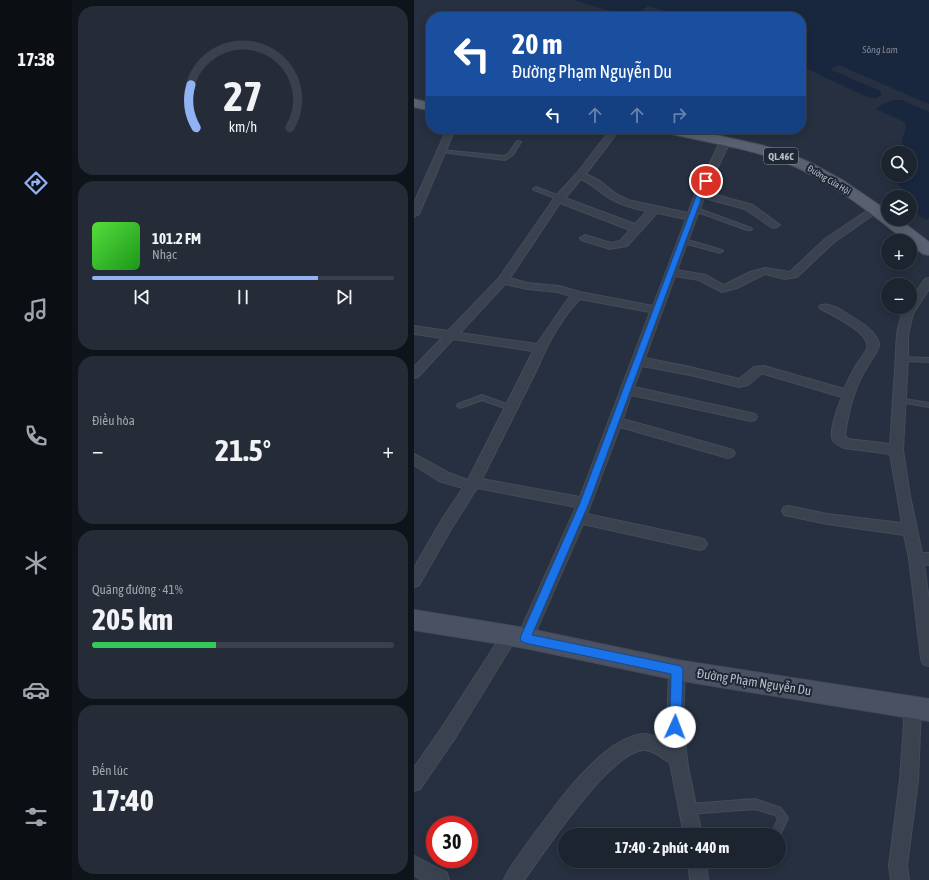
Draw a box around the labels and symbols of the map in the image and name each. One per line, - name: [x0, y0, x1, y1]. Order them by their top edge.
- water label: Sông Lam: [861, 44, 898, 55]
- road number: QL.46C: [764, 148, 798, 164]
- street label: Đường Cửa Hội: [806, 163, 852, 197]
- pin: [689, 164, 723, 198]
- street label: Đường Phạm Nguyễn Du: [696, 666, 812, 698]
- position arrow: [654, 706, 696, 748]
- speed limit sign: 30: [426, 816, 478, 868]

